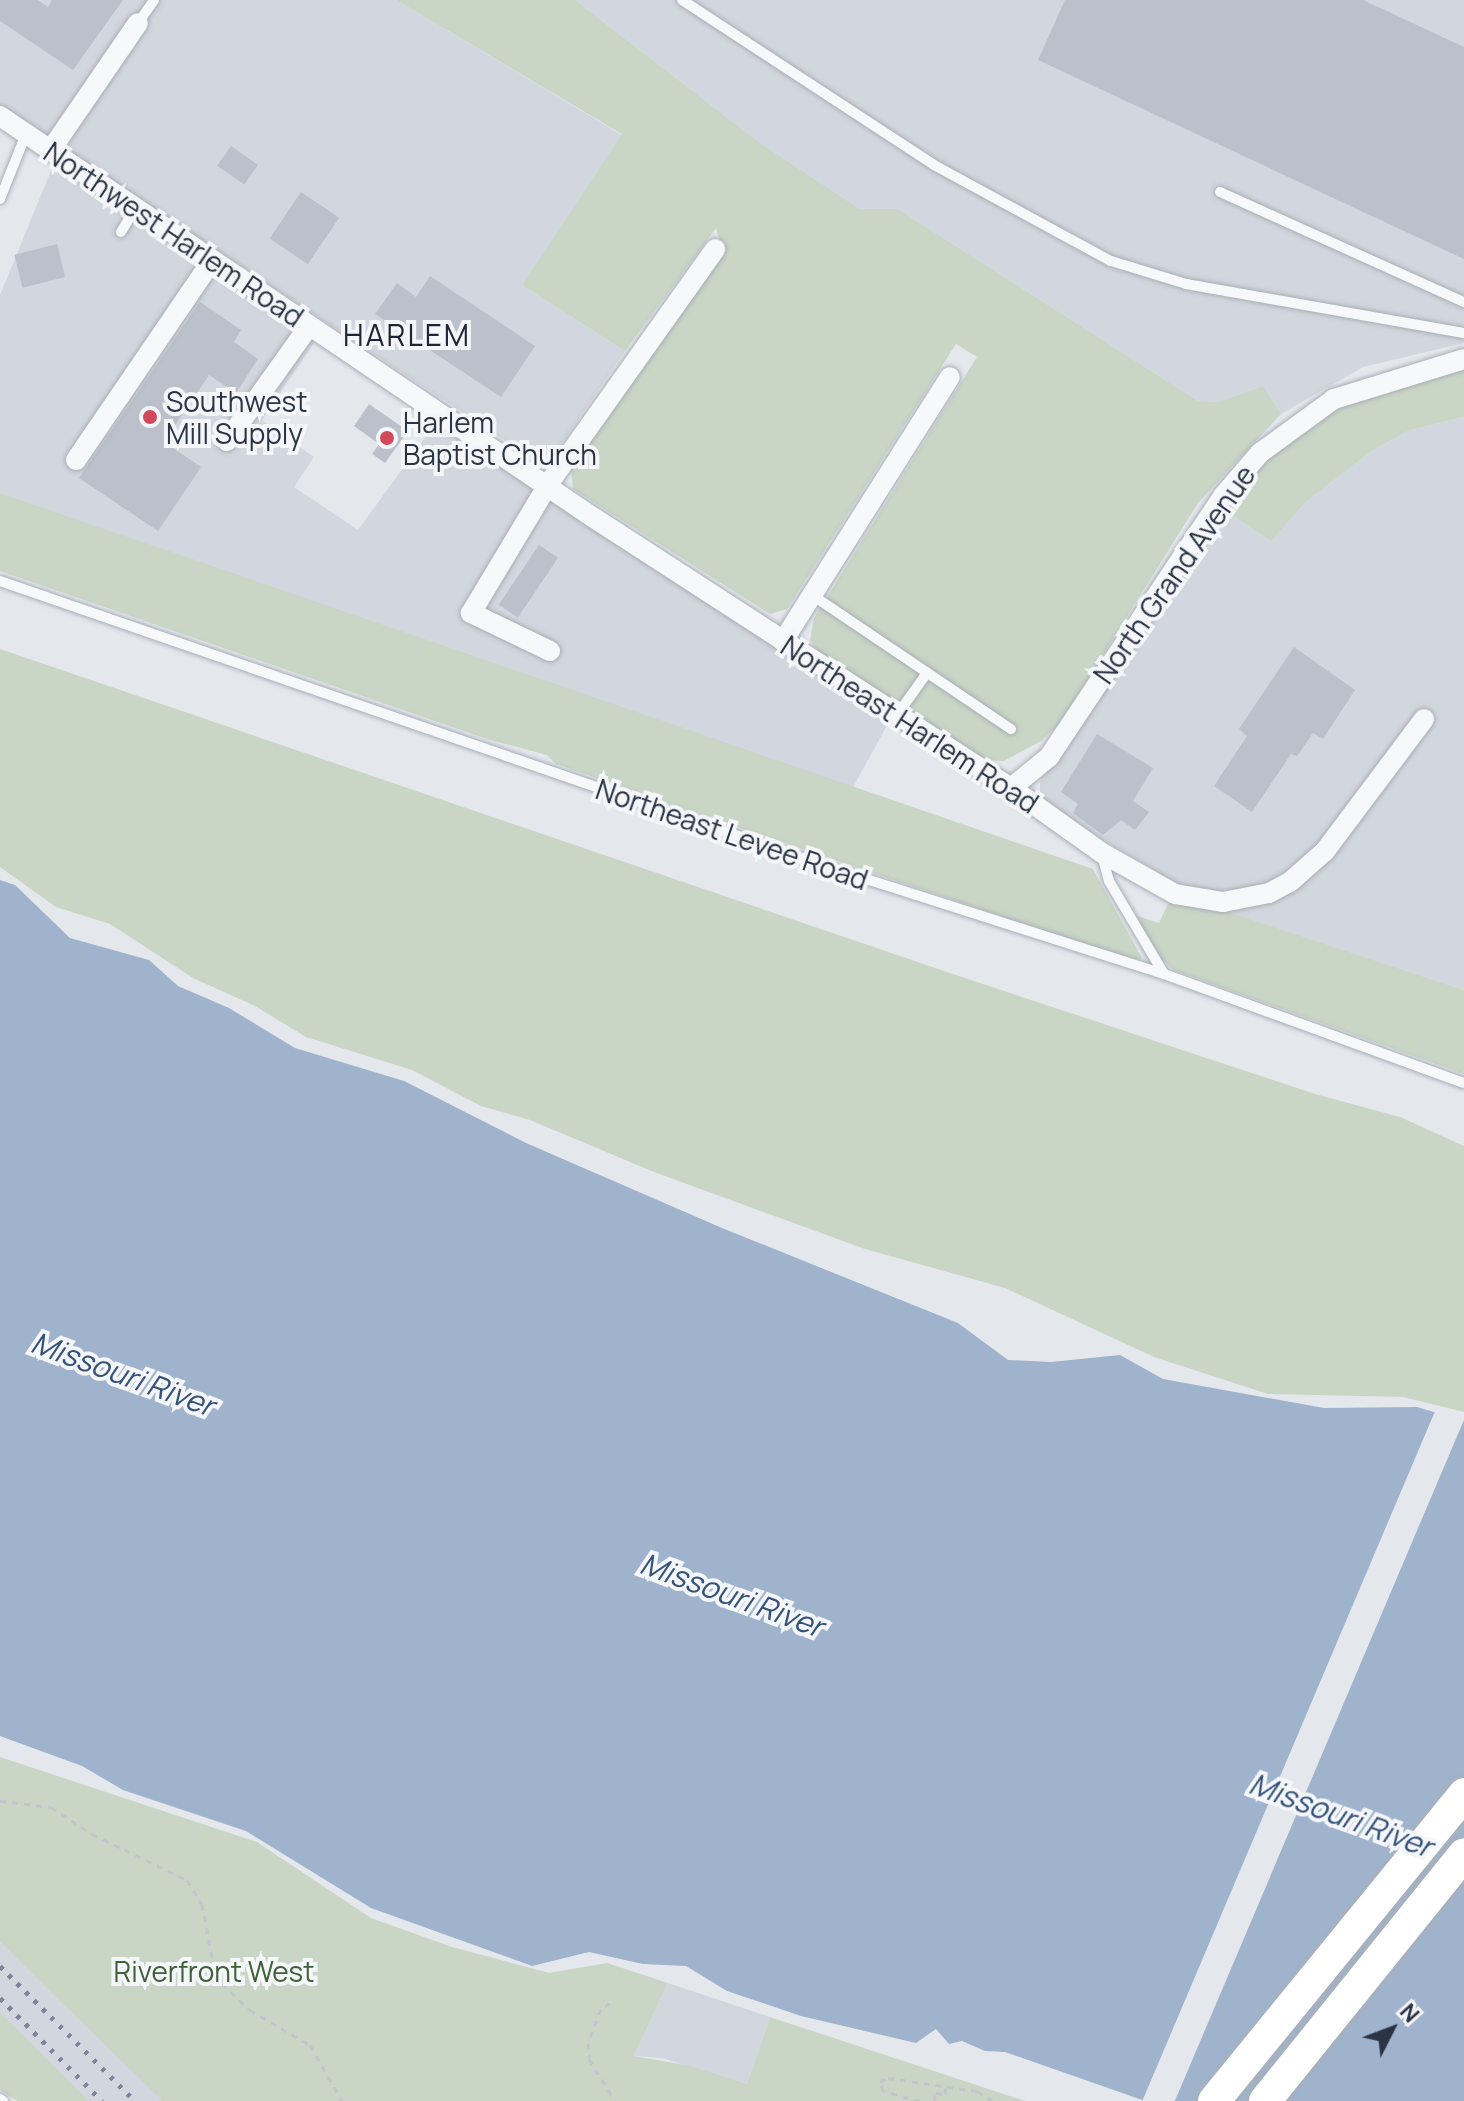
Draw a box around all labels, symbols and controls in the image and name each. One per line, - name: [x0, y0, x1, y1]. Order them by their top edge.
- street label: Northwest Harlem Road: [38, 135, 310, 333]
- district label: HARLEM: [343, 317, 471, 353]
- place label: Southwest Mill Supply: [166, 384, 308, 450]
- place label: Harlem Baptist Church: [403, 405, 597, 471]
- marker: Southwest Mill Supply: [141, 408, 159, 426]
- marker: Harlem Baptist Church: [378, 429, 396, 447]
- street label: North Grand Avenue: [1086, 458, 1262, 690]
- street label: Northeast Harlem Road: [775, 628, 1045, 820]
- street label: Northeast Levee Road: [592, 772, 872, 896]
- water label: Missouri River: [27, 1324, 219, 1424]
- water label: Missouri River: [636, 1545, 828, 1645]
- water label: Missouri River: [1245, 1765, 1437, 1865]
- park label: Riverfront West: [114, 1954, 314, 1988]
- north arrow: [1352, 1989, 1432, 2069]
- text: N: [1393, 1997, 1426, 2029]

